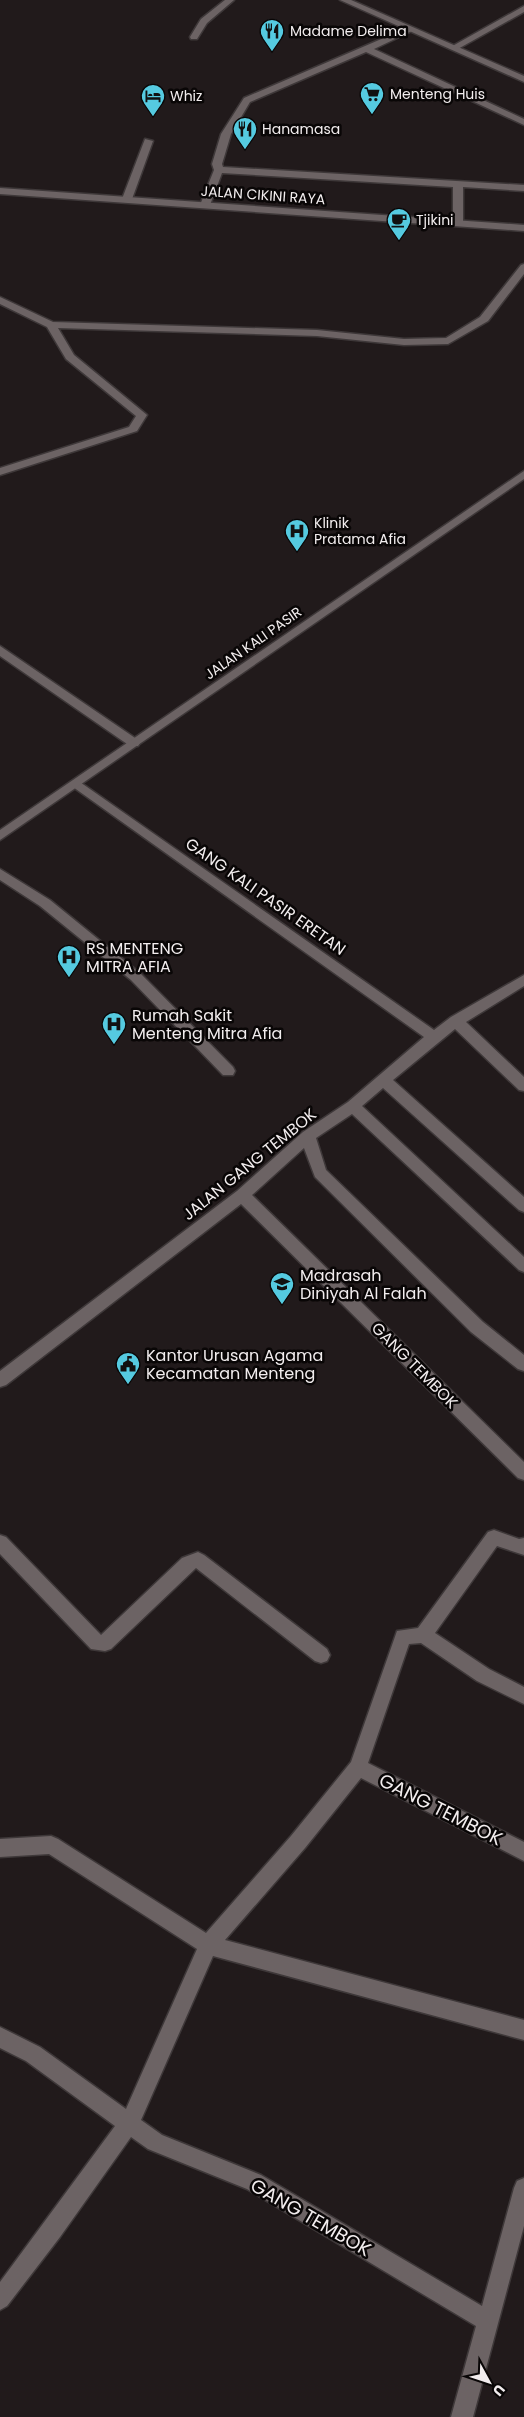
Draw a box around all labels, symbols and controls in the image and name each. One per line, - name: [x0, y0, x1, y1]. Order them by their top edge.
- restaurant icon: Madame Delima: [259, 18, 285, 52]
- place label: Madame Delima: [290, 21, 407, 41]
- supermarket icon: Menteng Huis: [359, 81, 385, 115]
- hotel icon: Whiz: [140, 83, 166, 117]
- place label: Menteng Huis: [390, 84, 485, 104]
- place label: Whiz: [170, 86, 202, 106]
- restaurant icon: Hanamasa: [232, 116, 258, 150]
- place label: Hanamasa: [262, 119, 340, 139]
- street label: JALAN CIKINI RAYA: [200, 181, 326, 209]
- cafe icon: Tjikini: [386, 207, 412, 241]
- place label: Tjikini: [416, 210, 454, 230]
- place label: Klinik Pratama Afia: [314, 513, 406, 549]
- hospital icon: Klinik Pratama Afia: [284, 518, 310, 552]
- street label: JALAN KALI PASIR: [200, 602, 306, 684]
- street label: GANG KALI PASIR ERETAN: [181, 832, 350, 961]
- place label: RS MENTENG MITRA AFIA: [86, 937, 183, 978]
- hospital icon: RS MENTENG MITRA AFIA: [56, 944, 82, 978]
- place label: Rumah Sakit Menteng Mitra Afia: [132, 1004, 282, 1045]
- hospital icon: Rumah Sakit Menteng Mitra Afia: [101, 1011, 127, 1045]
- street label: JALAN GANG TEMBOK: [177, 1103, 321, 1226]
- place label: Madrasah Diniyah Al Falah: [300, 1264, 427, 1305]
- school or university icon: Madrasah Diniyah Al Falah: [269, 1271, 295, 1305]
- street label: GANG TEMBOK: [366, 1317, 463, 1414]
- place label: Kantor Urusan Agama Kecamatan Menteng: [146, 1344, 323, 1385]
- public building icon: Kantor Urusan Agama Kecamatan Menteng: [115, 1351, 141, 1385]
- street label: GANG TEMBOK: [374, 1767, 507, 1852]
- street label: GANG TEMBOK: [245, 2172, 376, 2263]
- north arrow: [464, 2357, 514, 2407]
- text: U: [488, 2380, 510, 2401]

